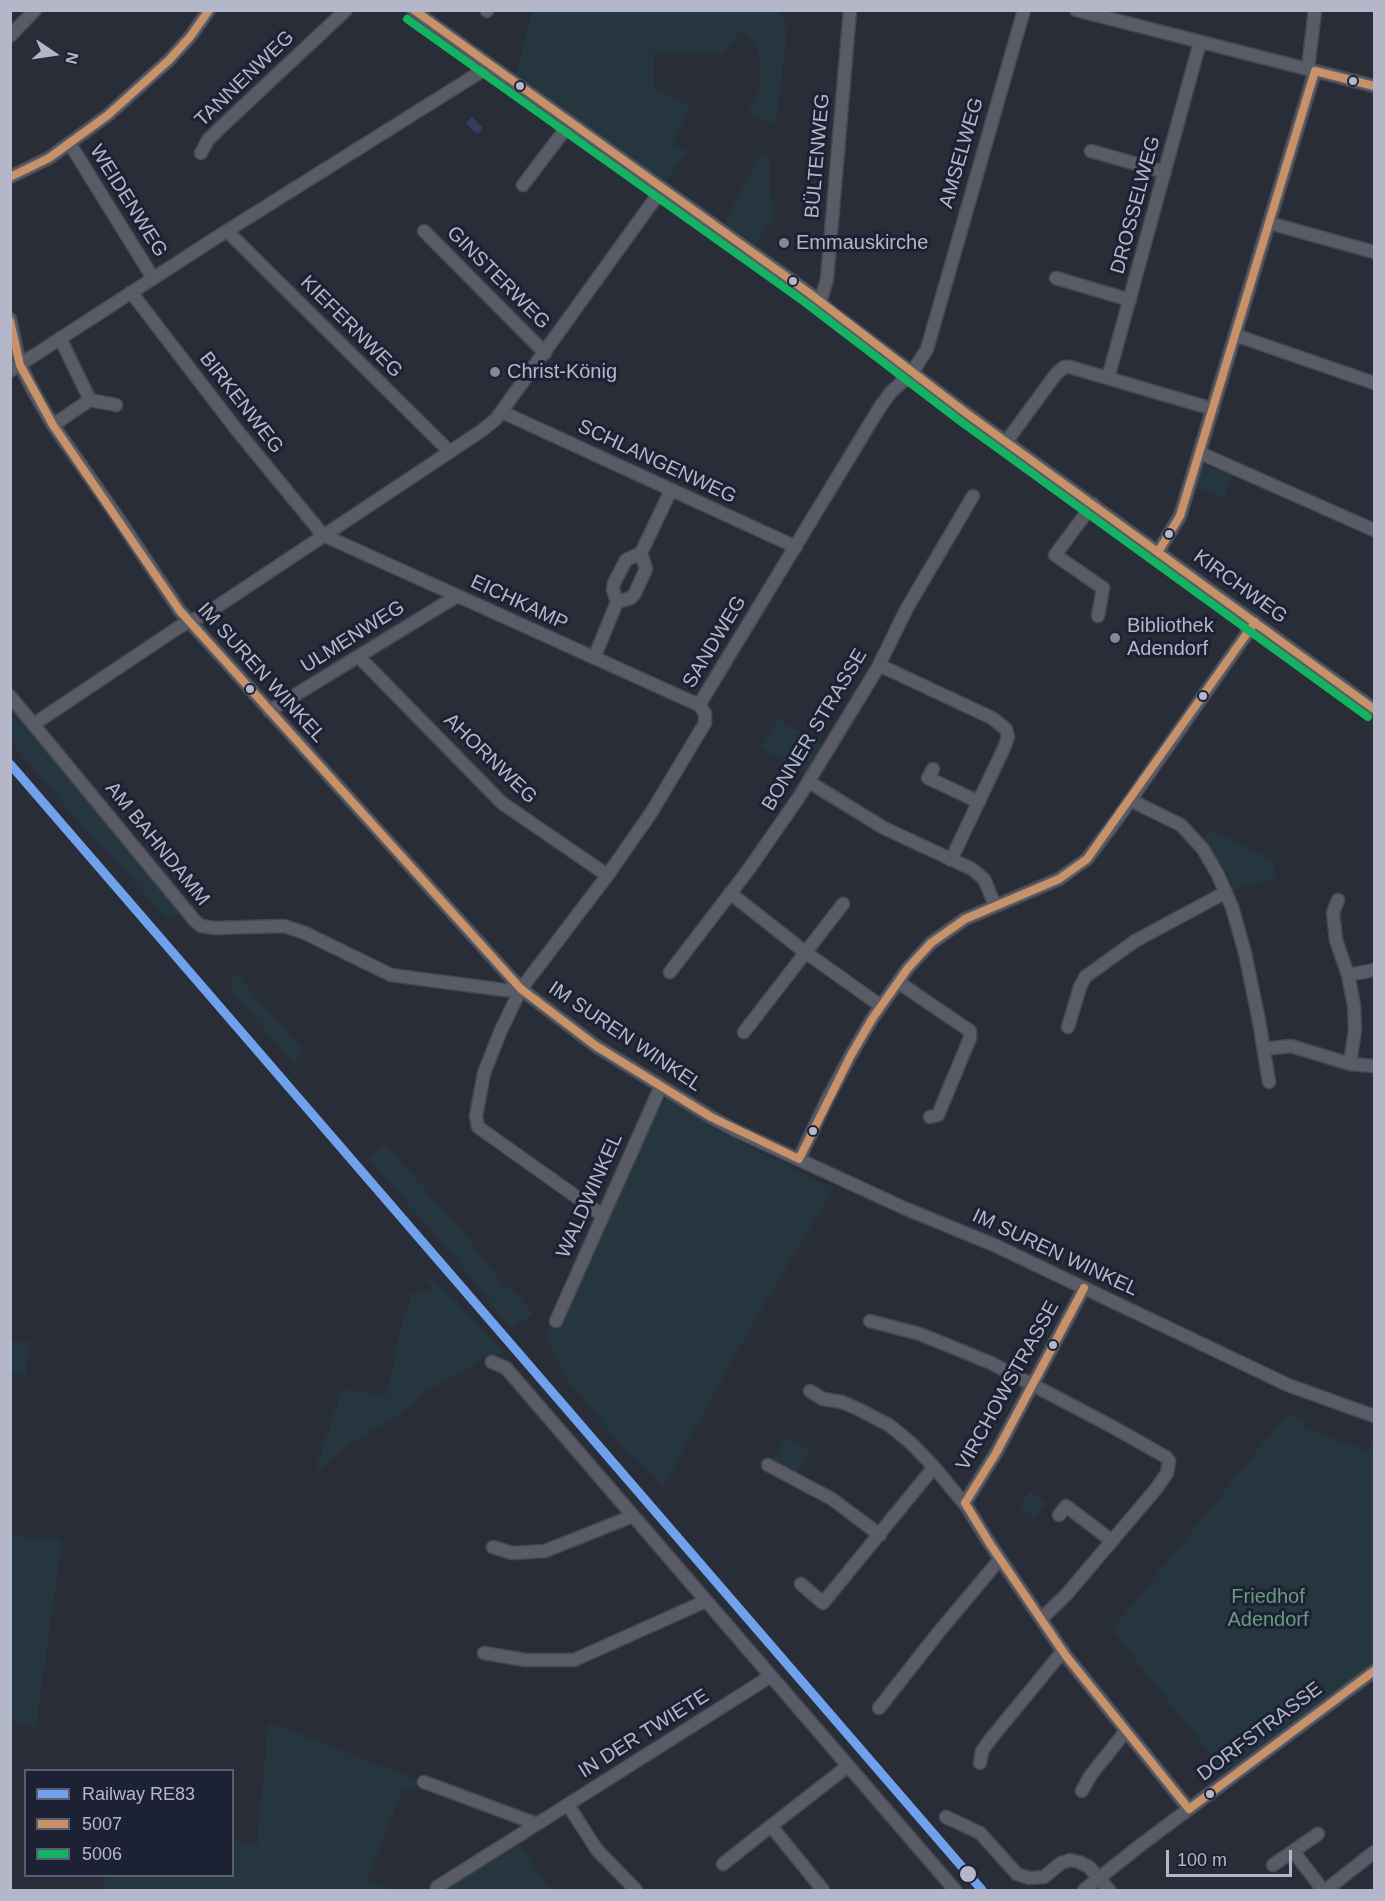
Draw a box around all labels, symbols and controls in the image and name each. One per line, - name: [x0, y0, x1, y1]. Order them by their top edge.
- north arrow: [24, 24, 84, 84]
- street label: TANNENWEG: [190, 26, 300, 132]
- text: N: [62, 51, 82, 66]
- unlabelled marker: [1347, 75, 1359, 87]
- unlabelled marker: [514, 80, 526, 92]
- street label: BÜLTENWEG: [801, 93, 835, 219]
- street label: AMSELWEG: [935, 95, 989, 211]
- street label: DROSSELWEG: [1106, 133, 1166, 277]
- street label: WEIDENWEG: [84, 140, 172, 262]
- street label: GINSTERWEG: [441, 221, 555, 335]
- place label: Emmauskirche: [796, 231, 928, 255]
- marker: Emmauskirche: [777, 236, 791, 250]
- street label: KIEFERNWEG: [295, 271, 407, 383]
- unlabelled marker: [787, 275, 799, 287]
- street label: BIRKENWEG: [194, 347, 288, 459]
- place label: Christ-König: [507, 360, 617, 384]
- marker: Christ-König: [488, 365, 502, 379]
- street label: SCHLANGENWEG: [574, 415, 740, 509]
- unlabelled marker: [1163, 528, 1175, 540]
- street label: KIRCHWEG: [1188, 545, 1292, 629]
- street label: EICHKAMP: [467, 570, 571, 636]
- street label: SANDWEG: [678, 592, 752, 692]
- street label: ULMENWEG: [297, 596, 409, 678]
- street label: IM SUREN WINKEL: [192, 598, 330, 748]
- place label: Bibliothek Adendorf: [1127, 614, 1214, 661]
- marker: Bibliothek Adendorf: [1108, 631, 1122, 645]
- street label: BONNER STRASSE: [757, 645, 873, 815]
- unlabelled marker: [244, 683, 256, 695]
- unlabelled marker: [1197, 690, 1209, 702]
- street label: AHORNWEG: [439, 709, 541, 809]
- street label: AM BAHNDAMM: [100, 777, 214, 911]
- street label: IM SUREN WINKEL: [544, 977, 706, 1097]
- unlabelled marker: [807, 1125, 819, 1137]
- street label: WALDWINKEL: [552, 1130, 628, 1262]
- street label: IM SUREN WINKEL: [968, 1204, 1142, 1302]
- street label: VIRCHOWSTRASSE: [951, 1297, 1065, 1475]
- unlabelled marker: [1047, 1339, 1059, 1351]
- park label: Friedhof Adendorf: [1227, 1585, 1309, 1632]
- street label: DORFSTRASSE: [1193, 1677, 1327, 1787]
- street label: IN DER TWIETE: [575, 1684, 713, 1784]
- legend: [24, 1769, 234, 1877]
- text: Railway RE83: [82, 1784, 195, 1804]
- unlabelled marker: [1204, 1788, 1216, 1800]
- text: 5007: [82, 1814, 122, 1834]
- scale bar: [1169, 1838, 1295, 1876]
- text: 5006: [82, 1844, 122, 1864]
- text: 100 m: [1177, 1850, 1227, 1870]
- unlabelled marker: [958, 1864, 978, 1884]

